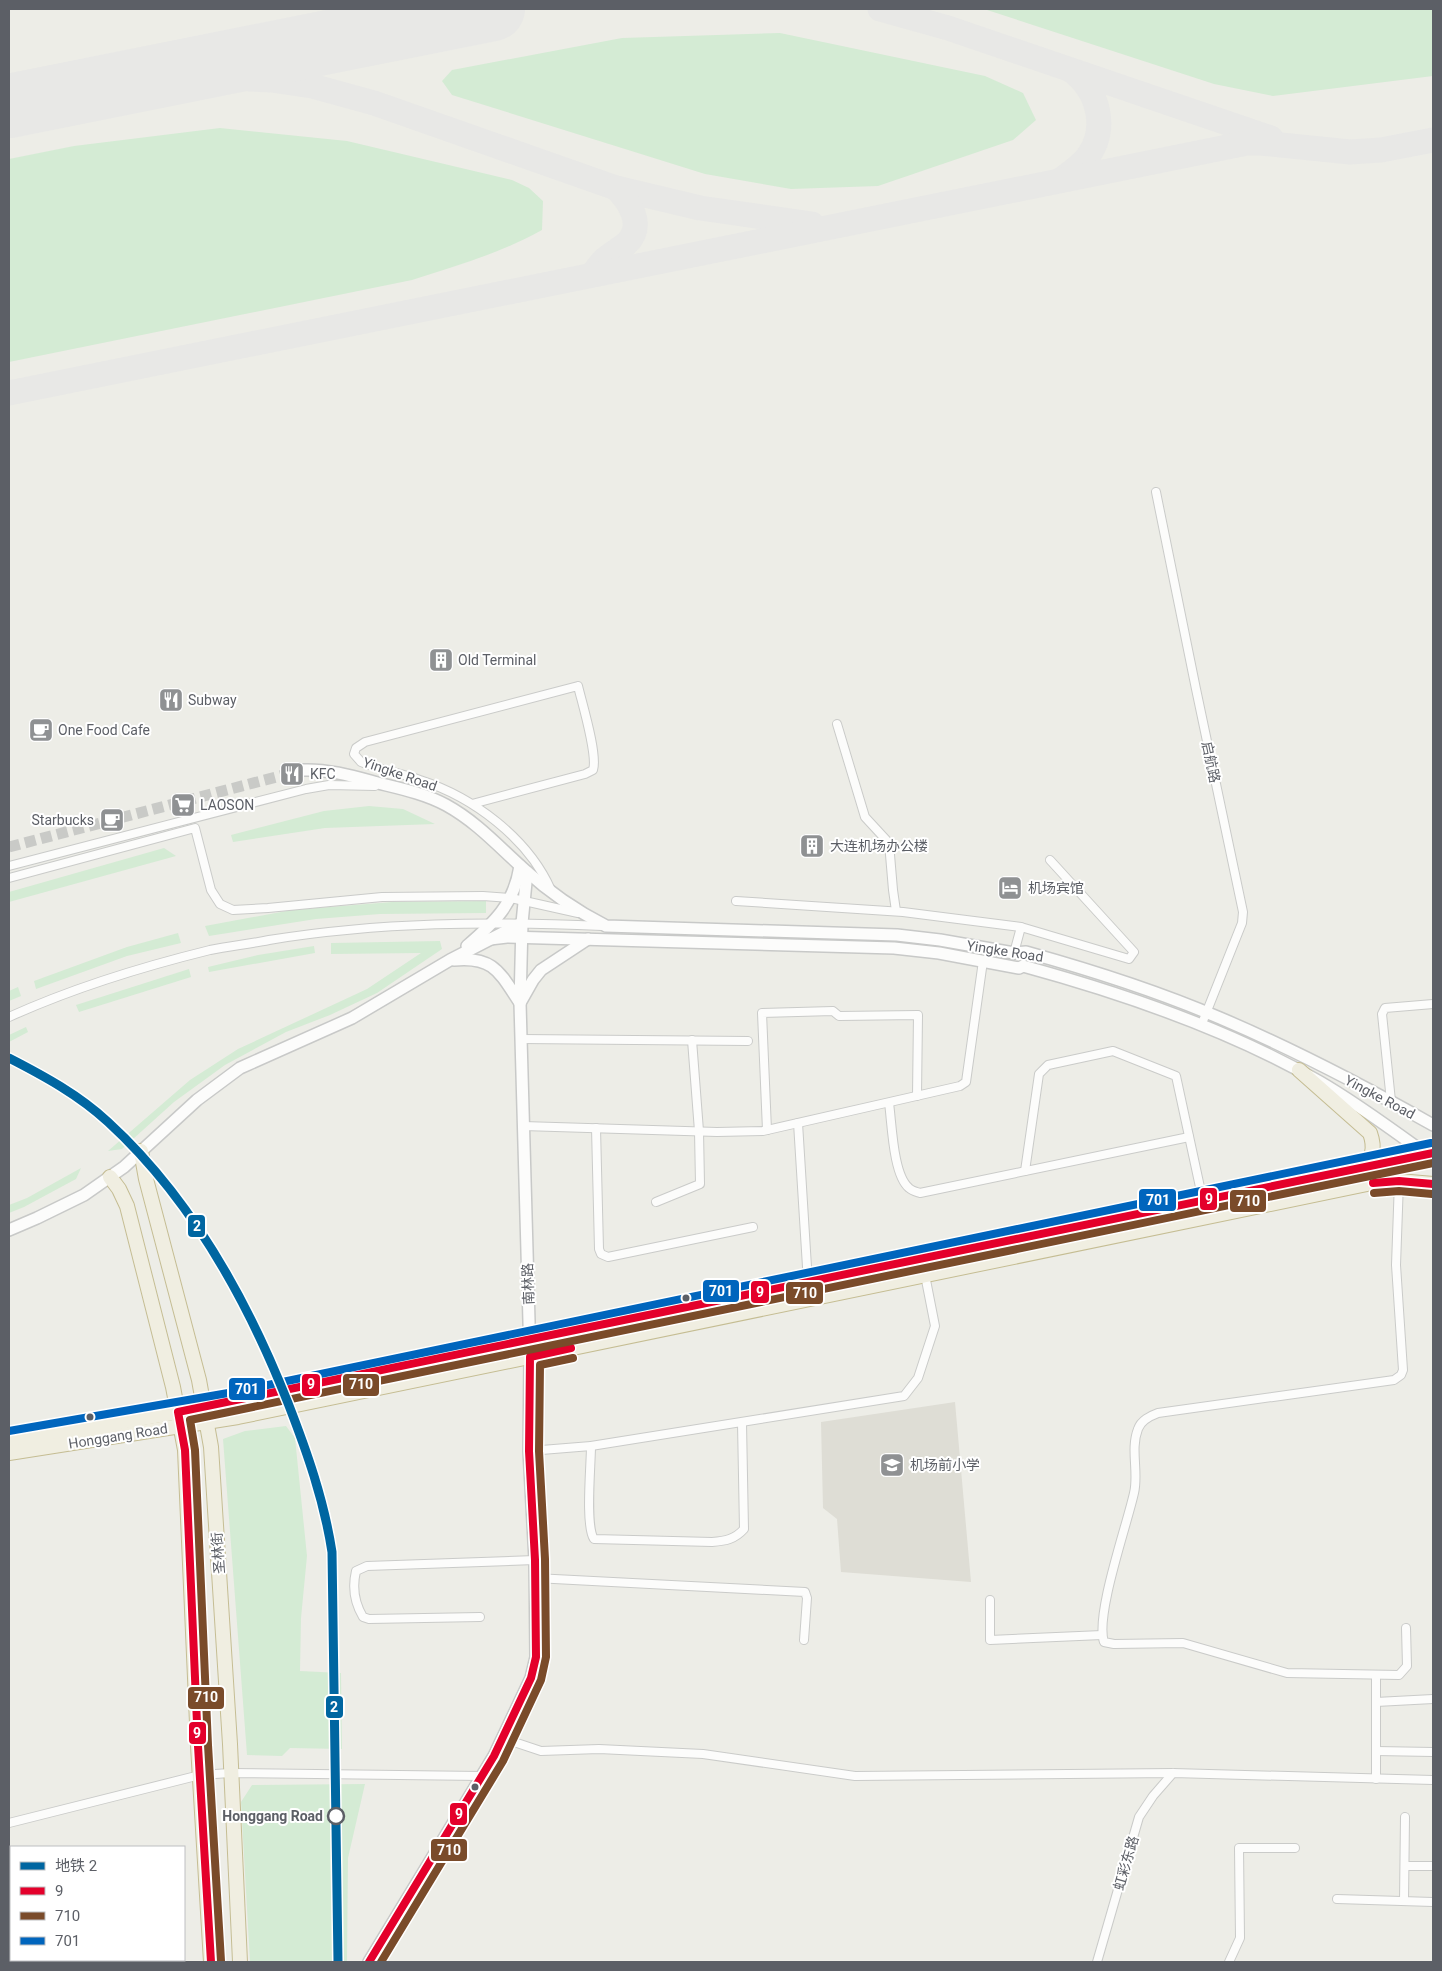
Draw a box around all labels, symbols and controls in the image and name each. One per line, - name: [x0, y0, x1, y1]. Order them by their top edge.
- building icon: Old Terminal: [428, 647, 454, 673]
- place label: Old Terminal: [458, 652, 536, 668]
- restaurant icon: Subway: [158, 687, 184, 713]
- place label: Subway: [188, 692, 237, 708]
- cafe icon: One Food Cafe: [28, 717, 54, 743]
- place label: One Food Cafe: [58, 722, 150, 738]
- street label: 启航路: [1199, 740, 1223, 784]
- street label: Yingke Road: [361, 754, 439, 794]
- restaurant icon: KFC: [279, 761, 305, 787]
- place label: KFC: [310, 766, 336, 782]
- supermarket icon: LAOSON: [170, 792, 196, 818]
- place label: LAOSON: [200, 797, 254, 813]
- cafe icon: Starbucks: [99, 807, 125, 833]
- place label: Starbucks: [32, 812, 94, 828]
- building icon: 大连机场办公楼: [799, 833, 825, 859]
- place label: 大连机场办公楼: [830, 838, 928, 854]
- hotel icon: 机场宾馆: [997, 875, 1023, 901]
- place label: 机场宾馆: [1028, 880, 1084, 896]
- street label: Yingke Road: [966, 937, 1044, 965]
- street label: Yingke Road: [1342, 1072, 1418, 1122]
- line badge: 9: [1199, 1187, 1218, 1211]
- line badge: 701: [1138, 1188, 1177, 1212]
- line badge: 710: [1229, 1189, 1267, 1213]
- text: 9: [1205, 1191, 1213, 1207]
- text: 701: [1146, 1192, 1170, 1208]
- text: 710: [1236, 1193, 1260, 1209]
- line badge: 2: [187, 1214, 206, 1238]
- text: 2: [193, 1218, 201, 1234]
- street label: 南林路: [519, 1263, 537, 1305]
- line badge: 701: [702, 1279, 740, 1303]
- line badge: 9: [750, 1280, 770, 1304]
- line badge: 710: [785, 1281, 824, 1305]
- text: 701: [709, 1283, 733, 1299]
- text: 9: [756, 1284, 764, 1300]
- text: 710: [793, 1285, 817, 1301]
- unlabelled marker: [681, 1293, 691, 1303]
- line badge: 9: [301, 1373, 321, 1397]
- line badge: 710: [342, 1373, 380, 1397]
- text: 9: [307, 1376, 315, 1392]
- text: 710: [349, 1376, 373, 1392]
- line badge: 701: [228, 1377, 266, 1401]
- text: 701: [235, 1381, 259, 1397]
- unlabelled marker: [85, 1412, 95, 1422]
- street label: Honggang Road: [67, 1420, 169, 1452]
- school or university icon: 机场前小学: [879, 1452, 905, 1478]
- place label: 机场前小学: [910, 1457, 980, 1473]
- street label: 圣林街: [209, 1531, 227, 1575]
- line badge: 710: [187, 1686, 225, 1710]
- text: 710: [194, 1689, 218, 1705]
- line badge: 2: [325, 1695, 344, 1719]
- text: 2: [330, 1699, 338, 1715]
- line badge: 9: [188, 1721, 207, 1745]
- text: 9: [193, 1725, 201, 1741]
- unlabelled marker: [470, 1782, 480, 1792]
- line badge: 9: [449, 1802, 468, 1826]
- text: 9: [455, 1806, 463, 1822]
- marker: Honggang Road: [327, 1807, 345, 1825]
- place label: Honggang Road: [222, 1808, 323, 1824]
- street label: 虹彩东路: [1111, 1834, 1141, 1892]
- line badge: 710: [430, 1838, 468, 1862]
- text: 710: [437, 1842, 461, 1858]
- legend: [10, 1846, 185, 1961]
- text: 地铁 2: [55, 1857, 97, 1875]
- text: 9: [55, 1882, 63, 1900]
- text: 710: [55, 1907, 80, 1925]
- text: 701: [55, 1932, 80, 1950]

